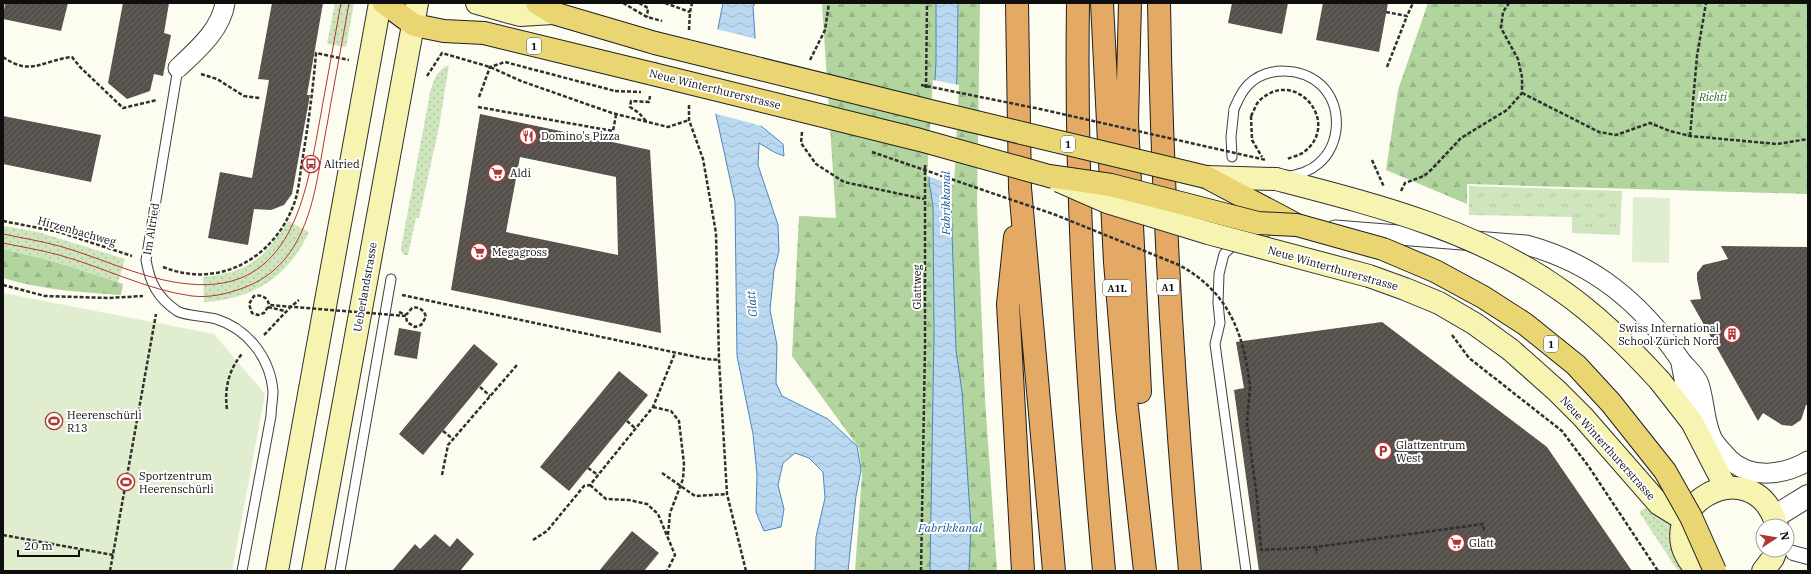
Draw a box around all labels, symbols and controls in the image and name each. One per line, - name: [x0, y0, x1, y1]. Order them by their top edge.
- road number: 1: [527, 38, 541, 54]
- street label: Neue Winterthurerstrasse: [648, 66, 782, 112]
- park label: Richti: [1698, 90, 1728, 104]
- restaurant icon: Domino's Pizza: [518, 126, 538, 146]
- place label: Domino's Pizza: [541, 129, 620, 143]
- road number: 1: [1061, 136, 1075, 152]
- bus stop icon: Altried: [301, 154, 321, 174]
- place label: Altried: [324, 157, 360, 171]
- supermarket icon: Aldi: [487, 163, 507, 183]
- place label: Aldi: [510, 166, 531, 180]
- water label: Fabrikkanal: [938, 170, 953, 236]
- street label: Im Altried: [140, 202, 162, 256]
- street label: Hirzenbachweg: [36, 213, 118, 249]
- street label: Ueberlandstrasse: [350, 241, 380, 333]
- supermarket icon: Megagross: [469, 242, 489, 262]
- street label: Neue Winterthurerstrasse: [1266, 243, 1400, 293]
- place label: Megagross: [492, 245, 547, 259]
- street label: Glattweg: [910, 264, 924, 310]
- road number: A1: [1157, 279, 1179, 295]
- road number: A1L: [1103, 280, 1131, 296]
- water label: Glatt: [743, 290, 760, 318]
- place label: Swiss International School Zürich Nord: [1618, 321, 1719, 348]
- building icon: Swiss International School Zürich Nord: [1722, 324, 1742, 344]
- road number: 1: [1544, 336, 1558, 352]
- street label: Neue Winterthurerstrasse: [1558, 393, 1659, 503]
- place label: Heerenschürli R13: [67, 408, 142, 435]
- sports icon: Heerenschürli R13: [44, 411, 64, 431]
- place label: Glattzentrum West: [1396, 438, 1466, 465]
- parking icon: Glattzentrum West: [1373, 441, 1393, 461]
- place label: Sportzentrum Heerenschürli: [139, 469, 214, 496]
- sports icon: Sportzentrum Heerenschürli: [116, 472, 136, 492]
- north arrow: [1755, 518, 1795, 558]
- water label: Fabrikkanal: [917, 520, 983, 535]
- text: N: [1777, 530, 1793, 542]
- scale bar: [18, 532, 79, 558]
- supermarket icon: Glatt: [1446, 533, 1466, 553]
- place label: Glatt: [1469, 536, 1494, 550]
- text: 20 m: [24, 538, 53, 553]

